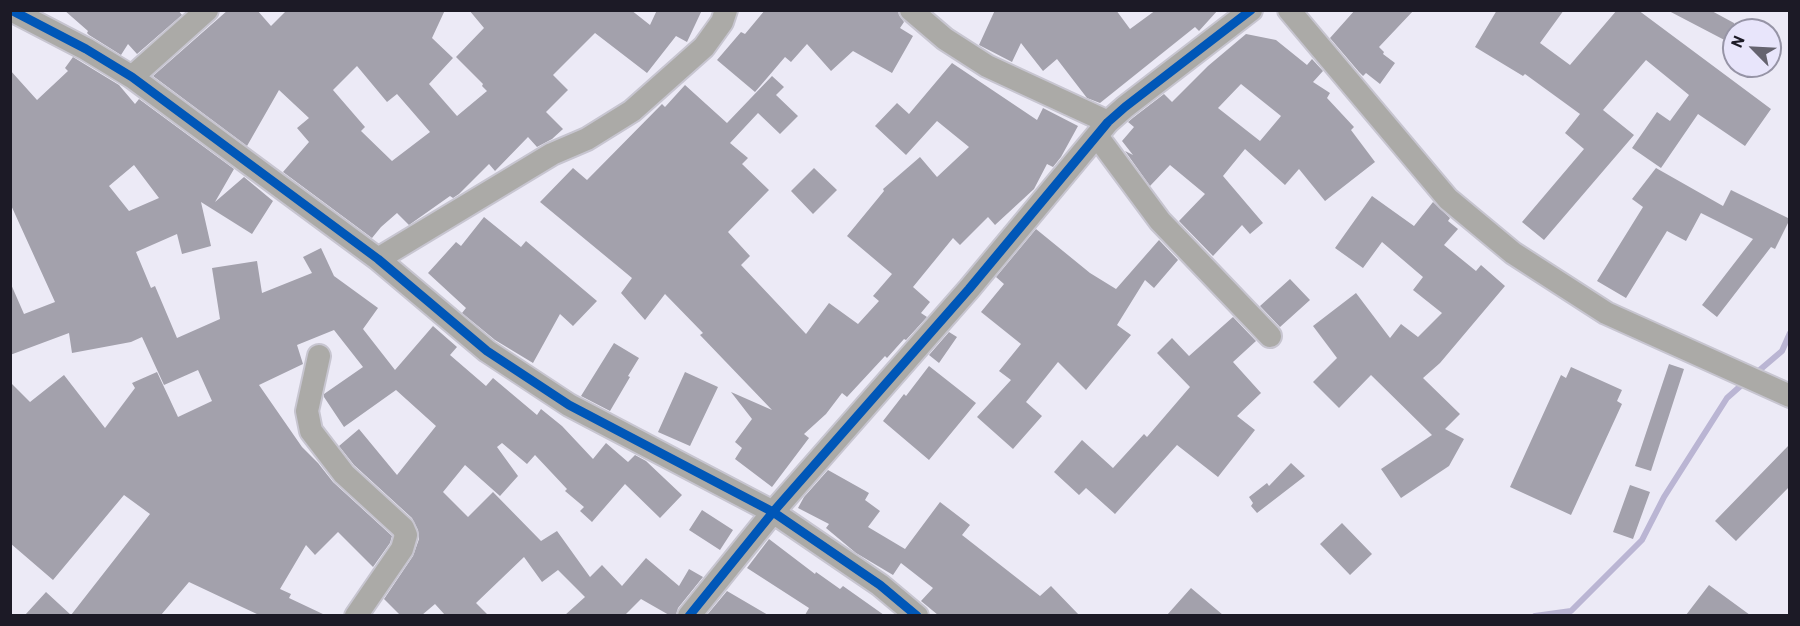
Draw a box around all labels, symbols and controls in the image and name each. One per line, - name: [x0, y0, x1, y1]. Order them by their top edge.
- north arrow: [1722, 18, 1782, 78]
- text: N: [1726, 33, 1748, 50]

